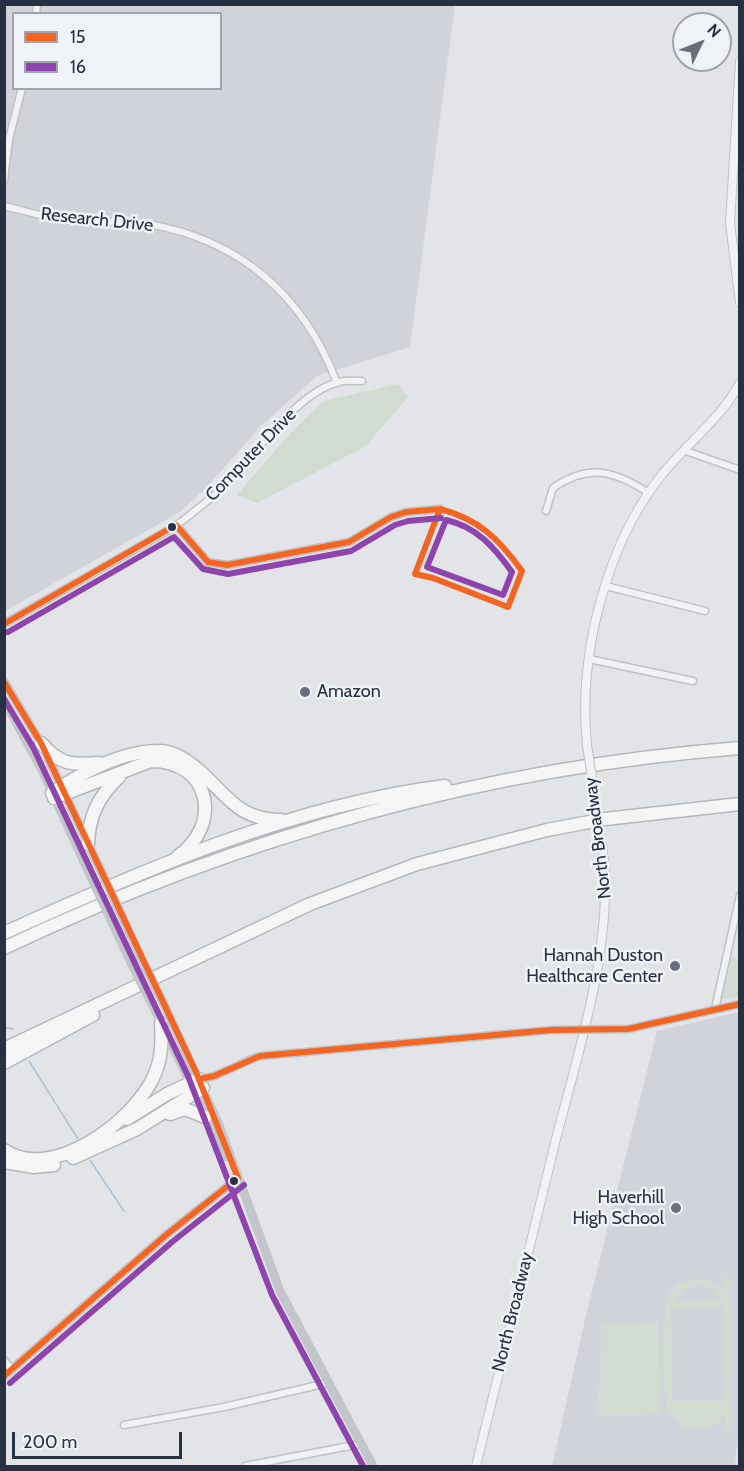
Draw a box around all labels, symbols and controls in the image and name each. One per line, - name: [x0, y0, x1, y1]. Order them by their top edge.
- legend: [12, 12, 222, 90]
- north arrow: [672, 12, 732, 72]
- text: N: [703, 20, 725, 41]
- text: 15: [70, 26, 86, 48]
- text: 16: [70, 56, 86, 78]
- street label: Research Drive: [40, 203, 154, 237]
- street label: Computer Drive: [201, 404, 301, 506]
- unlabelled marker: [166, 521, 178, 533]
- place label: Amazon: [317, 681, 381, 703]
- marker: Amazon: [298, 685, 312, 699]
- street label: North Broadway: [580, 776, 616, 900]
- place label: Hannah Duston Healthcare Center: [526, 945, 663, 988]
- marker: Hannah Duston Healthcare Center: [668, 959, 682, 973]
- unlabelled marker: [228, 1175, 240, 1187]
- place label: Haverhill High School: [572, 1187, 664, 1230]
- marker: Haverhill High School: [669, 1201, 683, 1215]
- street label: North Broadway: [488, 1250, 538, 1374]
- scale bar: [15, 1420, 184, 1458]
- text: 200 m: [23, 1431, 77, 1453]

